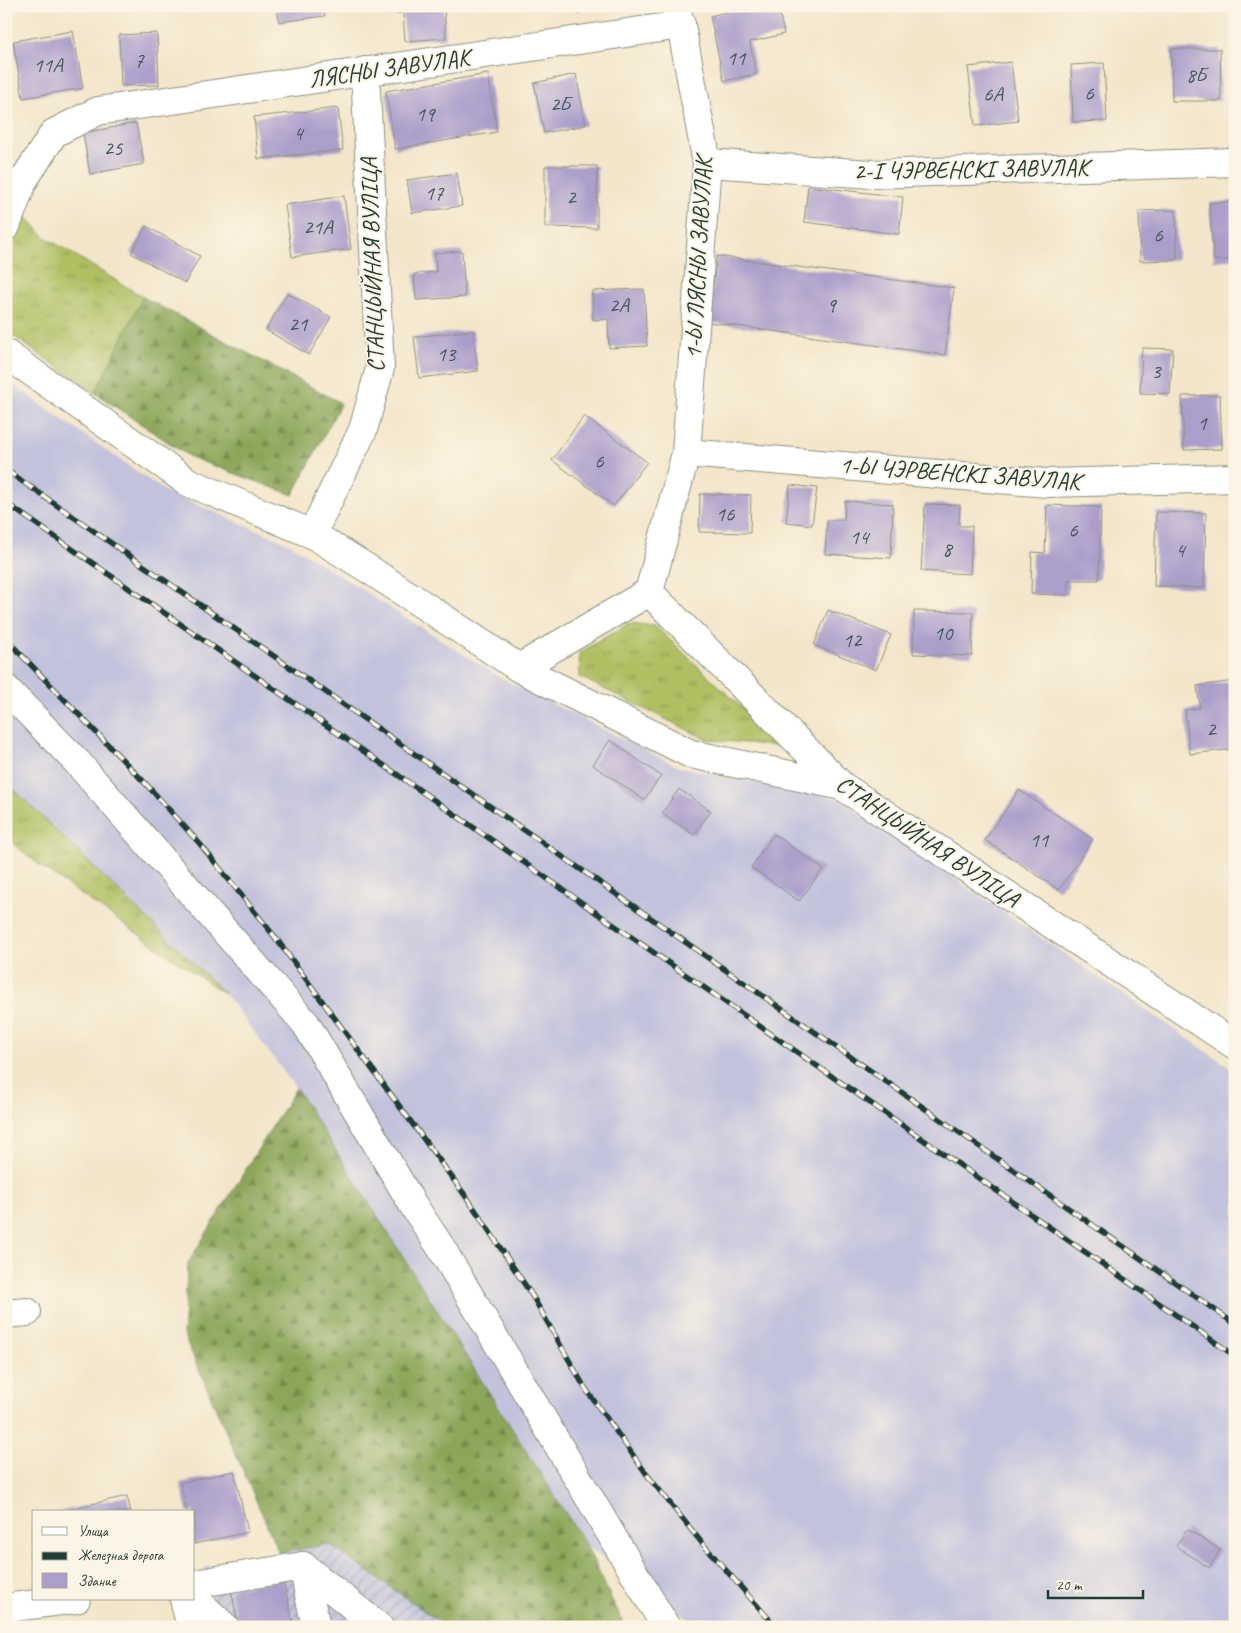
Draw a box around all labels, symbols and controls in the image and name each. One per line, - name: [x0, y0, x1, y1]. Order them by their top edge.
- street label: ЛЯСНЫ ЗАВУЛАК: [307, 41, 476, 94]
- house number: 11: [727, 45, 747, 71]
- house number: 7: [134, 47, 145, 73]
- house number: 11А: [33, 52, 64, 78]
- house number: 8Б: [1186, 62, 1209, 88]
- house number: 6: [1084, 80, 1094, 106]
- house number: 6А: [983, 81, 1004, 107]
- house number: 2Б: [550, 91, 573, 117]
- house number: 19: [416, 101, 436, 127]
- house number: 4: [293, 120, 305, 146]
- house number: 25: [104, 135, 124, 161]
- street label: 1-Ы ЛЯСНЫ ЗАВУЛАК: [678, 151, 719, 360]
- street label: 2-І ЧЭРВЕНСКІ ЗАВУЛАК: [853, 152, 1094, 186]
- street label: СТАНЦЫЙНАЯ ВУЛІЦА: [353, 156, 391, 373]
- house number: 17: [425, 180, 445, 206]
- house number: 2: [566, 184, 577, 210]
- house number: 21А: [303, 214, 334, 240]
- house number: 6: [1153, 222, 1163, 248]
- house number: 2А: [609, 292, 630, 318]
- house number: 9: [826, 292, 837, 318]
- house number: 21: [289, 311, 309, 337]
- house number: 13: [437, 341, 457, 367]
- house number: 3: [1151, 358, 1162, 384]
- house number: 1: [1197, 410, 1208, 436]
- house number: 6: [594, 448, 604, 474]
- street label: 1-Ы ЧЭРВЕНСКІ ЗАВУЛАК: [839, 450, 1086, 497]
- house number: 16: [716, 501, 735, 527]
- house number: 6: [1068, 517, 1078, 543]
- house number: 14: [850, 524, 871, 550]
- house number: 8: [942, 536, 954, 562]
- house number: 4: [1175, 537, 1187, 563]
- house number: 10: [934, 620, 954, 646]
- house number: 12: [843, 627, 863, 653]
- house number: 2: [1206, 716, 1217, 742]
- street label: СТАНЦЫЙНАЯ ВУЛІЦА: [831, 769, 1026, 914]
- house number: 11: [1030, 827, 1050, 853]
- legend: [32, 1510, 195, 1600]
- text: Улица: [78, 1522, 109, 1541]
- text: Железная дорога: [78, 1546, 165, 1565]
- scale bar: [1048, 1568, 1144, 1600]
- text: Здание: [78, 1572, 117, 1591]
- text: 20 m: [1056, 1576, 1083, 1595]

